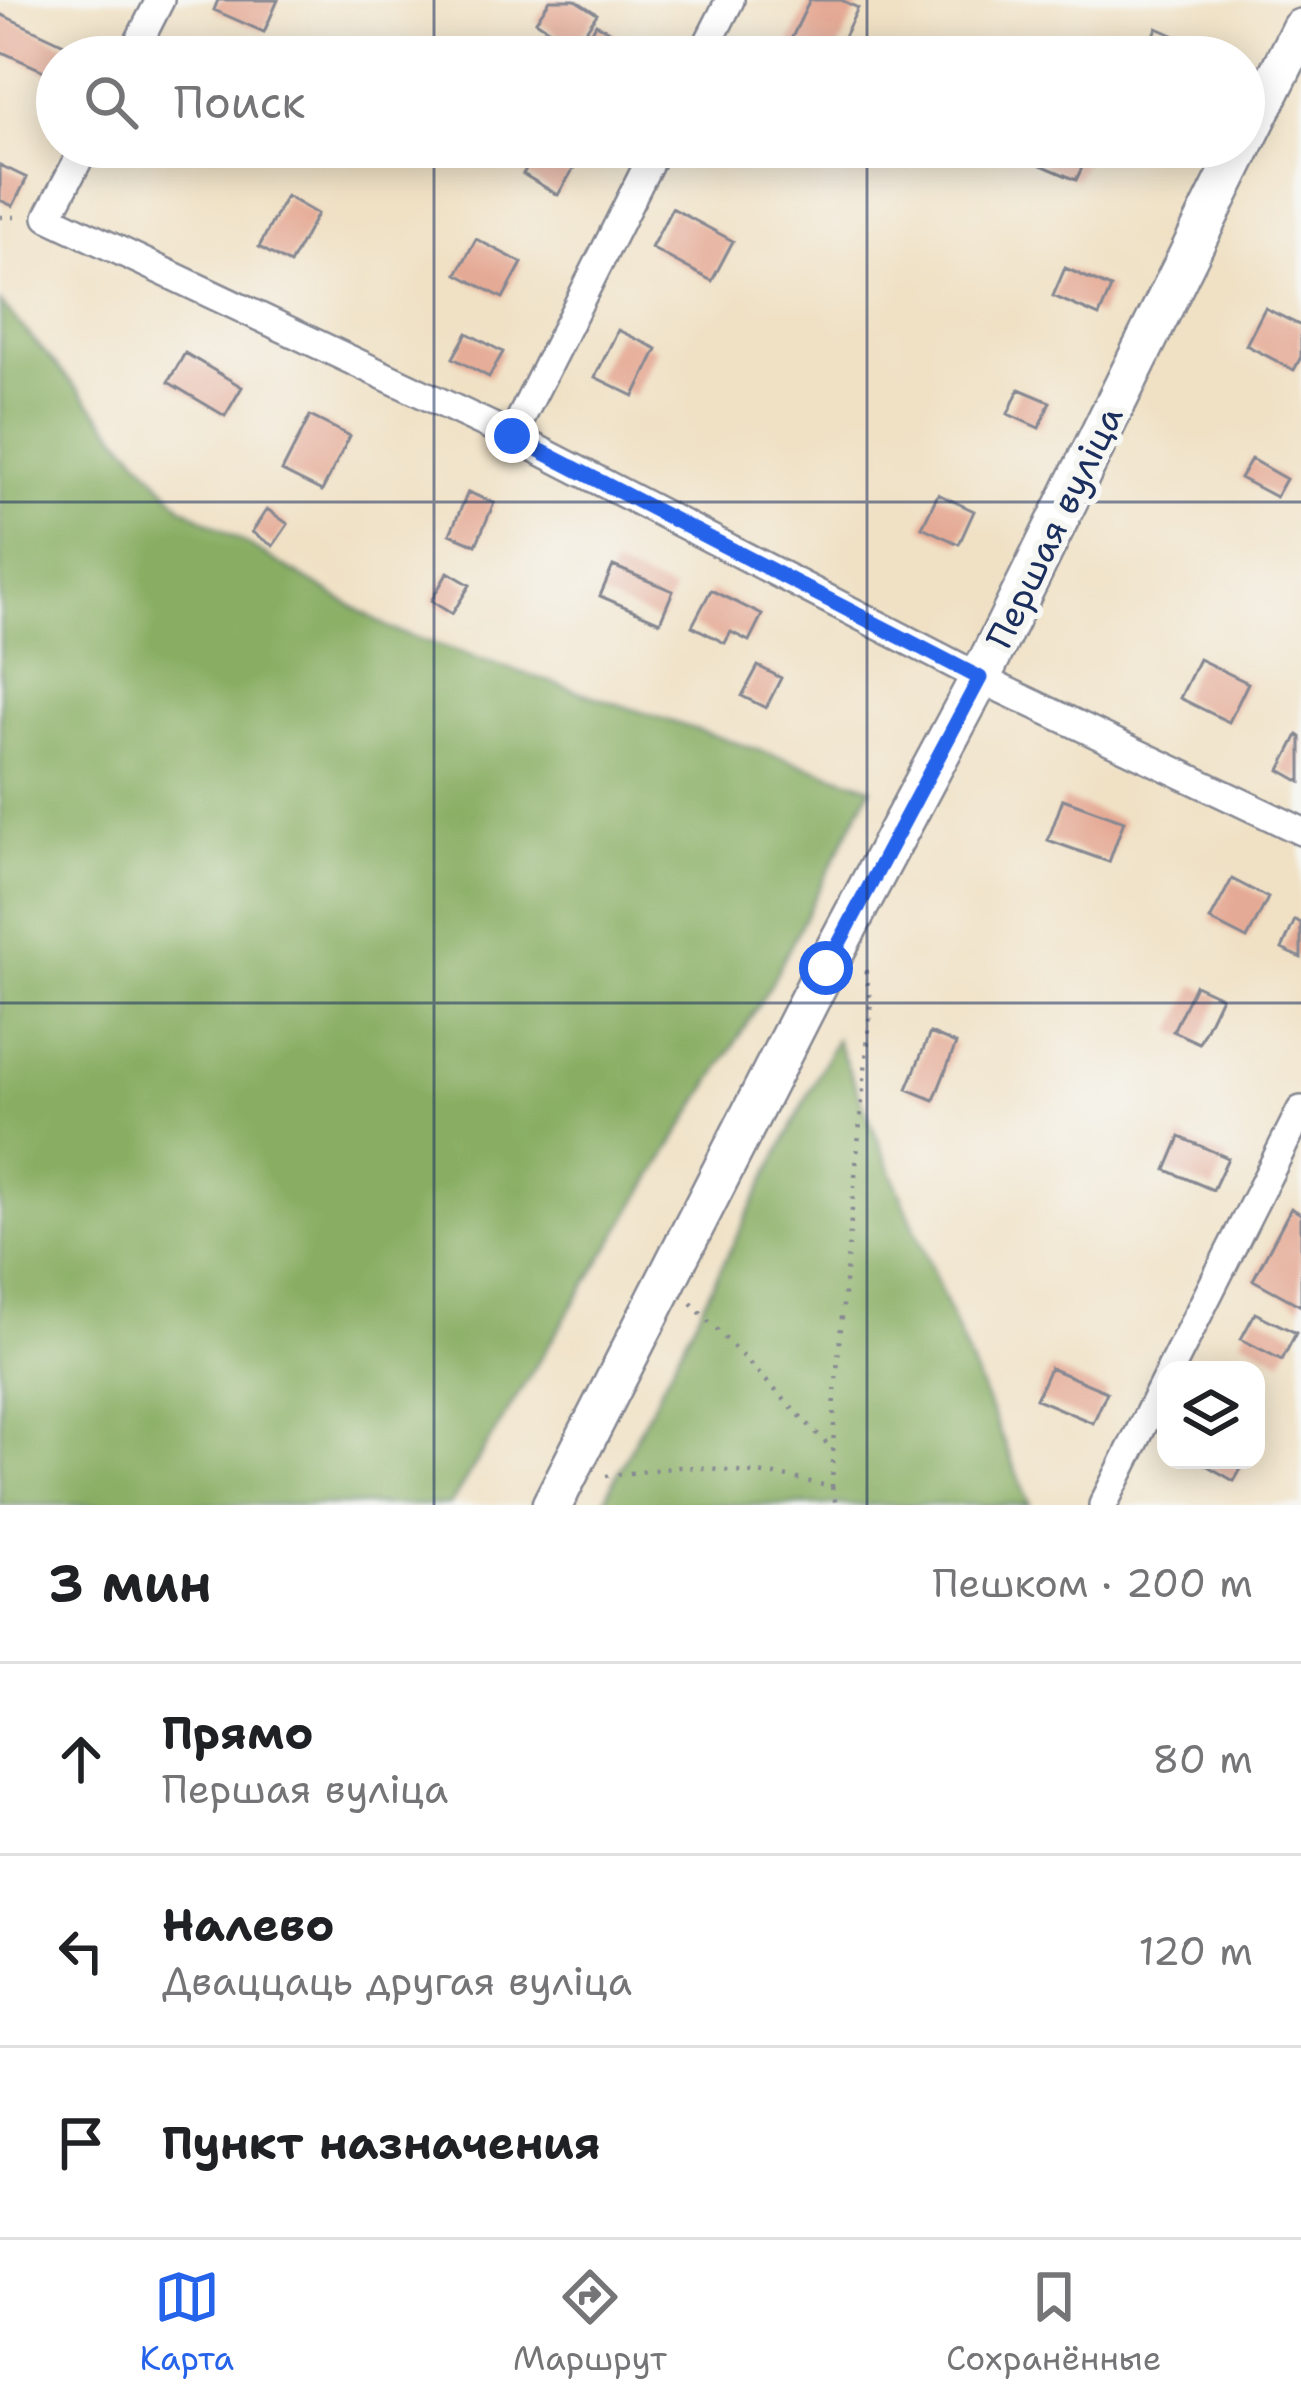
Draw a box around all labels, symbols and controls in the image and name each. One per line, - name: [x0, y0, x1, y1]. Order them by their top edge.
- search box: [36, 36, 1265, 168]
- icon: search: [78, 69, 144, 135]
- text: Поиск: [174, 72, 305, 132]
- street label: Першая вуліца: [974, 398, 1134, 657]
- route end: [485, 409, 539, 463]
- route start: [799, 941, 853, 995]
- map controls: [1157, 1361, 1265, 1469]
- button: layers: [1157, 1361, 1265, 1469]
- text: 3 мин: [48, 1549, 212, 1617]
- text: Пешком · 200 m: [933, 1557, 1253, 1609]
- text: Прямо: [162, 1703, 313, 1763]
- icon: ahead: [48, 1726, 114, 1792]
- text: 80 m: [1152, 1733, 1253, 1785]
- text: Першая вуліца: [162, 1763, 448, 1815]
- text: Налево: [162, 1895, 335, 1955]
- icon: left: [48, 1918, 114, 1984]
- text: 120 m: [1138, 1925, 1253, 1977]
- text: Дваццаць другая вуліца: [162, 1955, 632, 2007]
- icon: arrive: [48, 2110, 114, 2176]
- text: Пункт назначения: [162, 2113, 601, 2173]
- tab: Карта: [140, 2264, 234, 2381]
- tab: Маршрут: [513, 2264, 667, 2381]
- tab: Сохранённые: [946, 2264, 1161, 2381]

